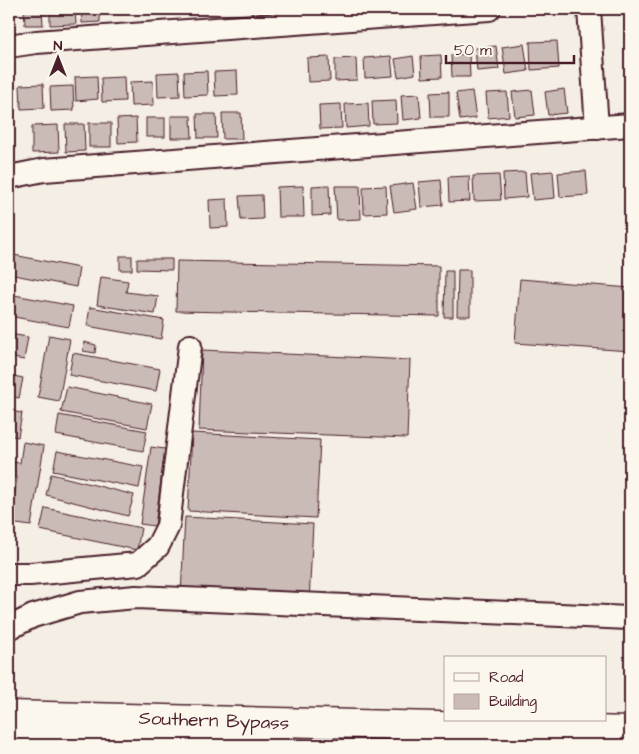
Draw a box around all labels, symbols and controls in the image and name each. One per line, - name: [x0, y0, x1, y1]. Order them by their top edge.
- north arrow: [32, 32, 82, 82]
- scale bar: [446, 32, 574, 64]
- text: N: [54, 36, 63, 56]
- text: 50 m: [454, 40, 492, 61]
- legend: [444, 656, 606, 722]
- text: Road: [489, 667, 524, 688]
- text: Building: [489, 691, 537, 713]
- street label: Southern Bypass: [138, 705, 290, 738]

